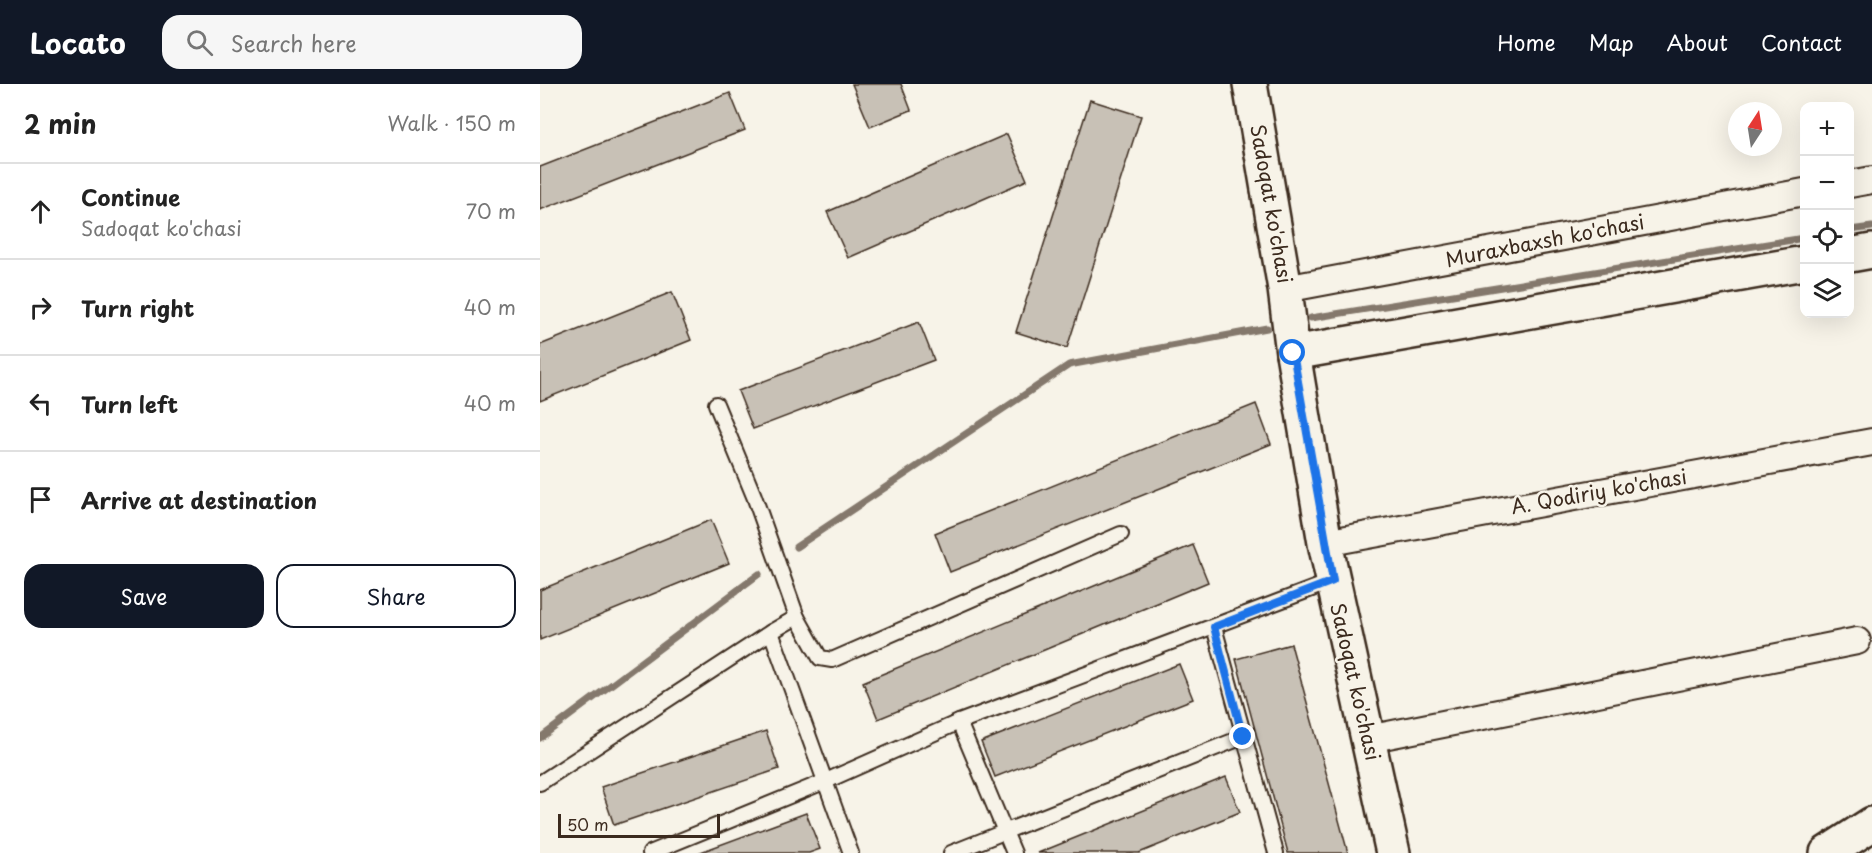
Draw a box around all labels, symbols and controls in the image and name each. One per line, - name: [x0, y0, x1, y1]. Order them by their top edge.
- search box: [162, 15, 582, 69]
- text: Locato: [30, 21, 126, 64]
- icon: search: [183, 26, 216, 59]
- text: Search here: [231, 26, 357, 59]
- text: Home: [1497, 26, 1556, 58]
- text: Map: [1589, 26, 1634, 58]
- text: About: [1667, 26, 1728, 58]
- text: Contact: [1761, 26, 1842, 58]
- north arrow: [1728, 102, 1782, 156]
- map controls: [1800, 102, 1854, 318]
- button: +: [1800, 102, 1854, 156]
- text: 2 min: [24, 104, 97, 143]
- text: Walk · 150 m: [387, 108, 516, 138]
- street label: Sadoqat ko'chasi: [1243, 122, 1301, 286]
- button: −: [1800, 156, 1854, 210]
- text: Continue: [81, 180, 180, 213]
- icon: ahead: [24, 195, 57, 228]
- text: 70 m: [466, 196, 516, 226]
- street label: Muraxbaxsh ko'chasi: [1443, 206, 1647, 274]
- button: locate: [1800, 210, 1854, 264]
- text: Sadoqat ko'chasi: [81, 213, 242, 243]
- button: layers: [1800, 264, 1854, 318]
- icon: right: [24, 291, 57, 324]
- text: Turn right: [81, 291, 194, 324]
- text: 40 m: [464, 292, 516, 322]
- route start: [1279, 339, 1305, 365]
- icon: left: [24, 387, 57, 420]
- text: Turn left: [81, 387, 178, 420]
- text: 40 m: [464, 388, 516, 418]
- street label: A. Qodiriy ko'chasi: [1509, 461, 1689, 521]
- icon: arrive: [24, 483, 57, 516]
- text: Arrive at destination: [81, 483, 317, 516]
- button: Save: [24, 564, 264, 628]
- button: Share: [276, 564, 516, 628]
- street label: Sadoqat ko'chasi: [1323, 600, 1389, 763]
- route end: [1229, 723, 1255, 749]
- scale bar: [558, 811, 720, 838]
- text: 50 m: [567, 812, 608, 836]

